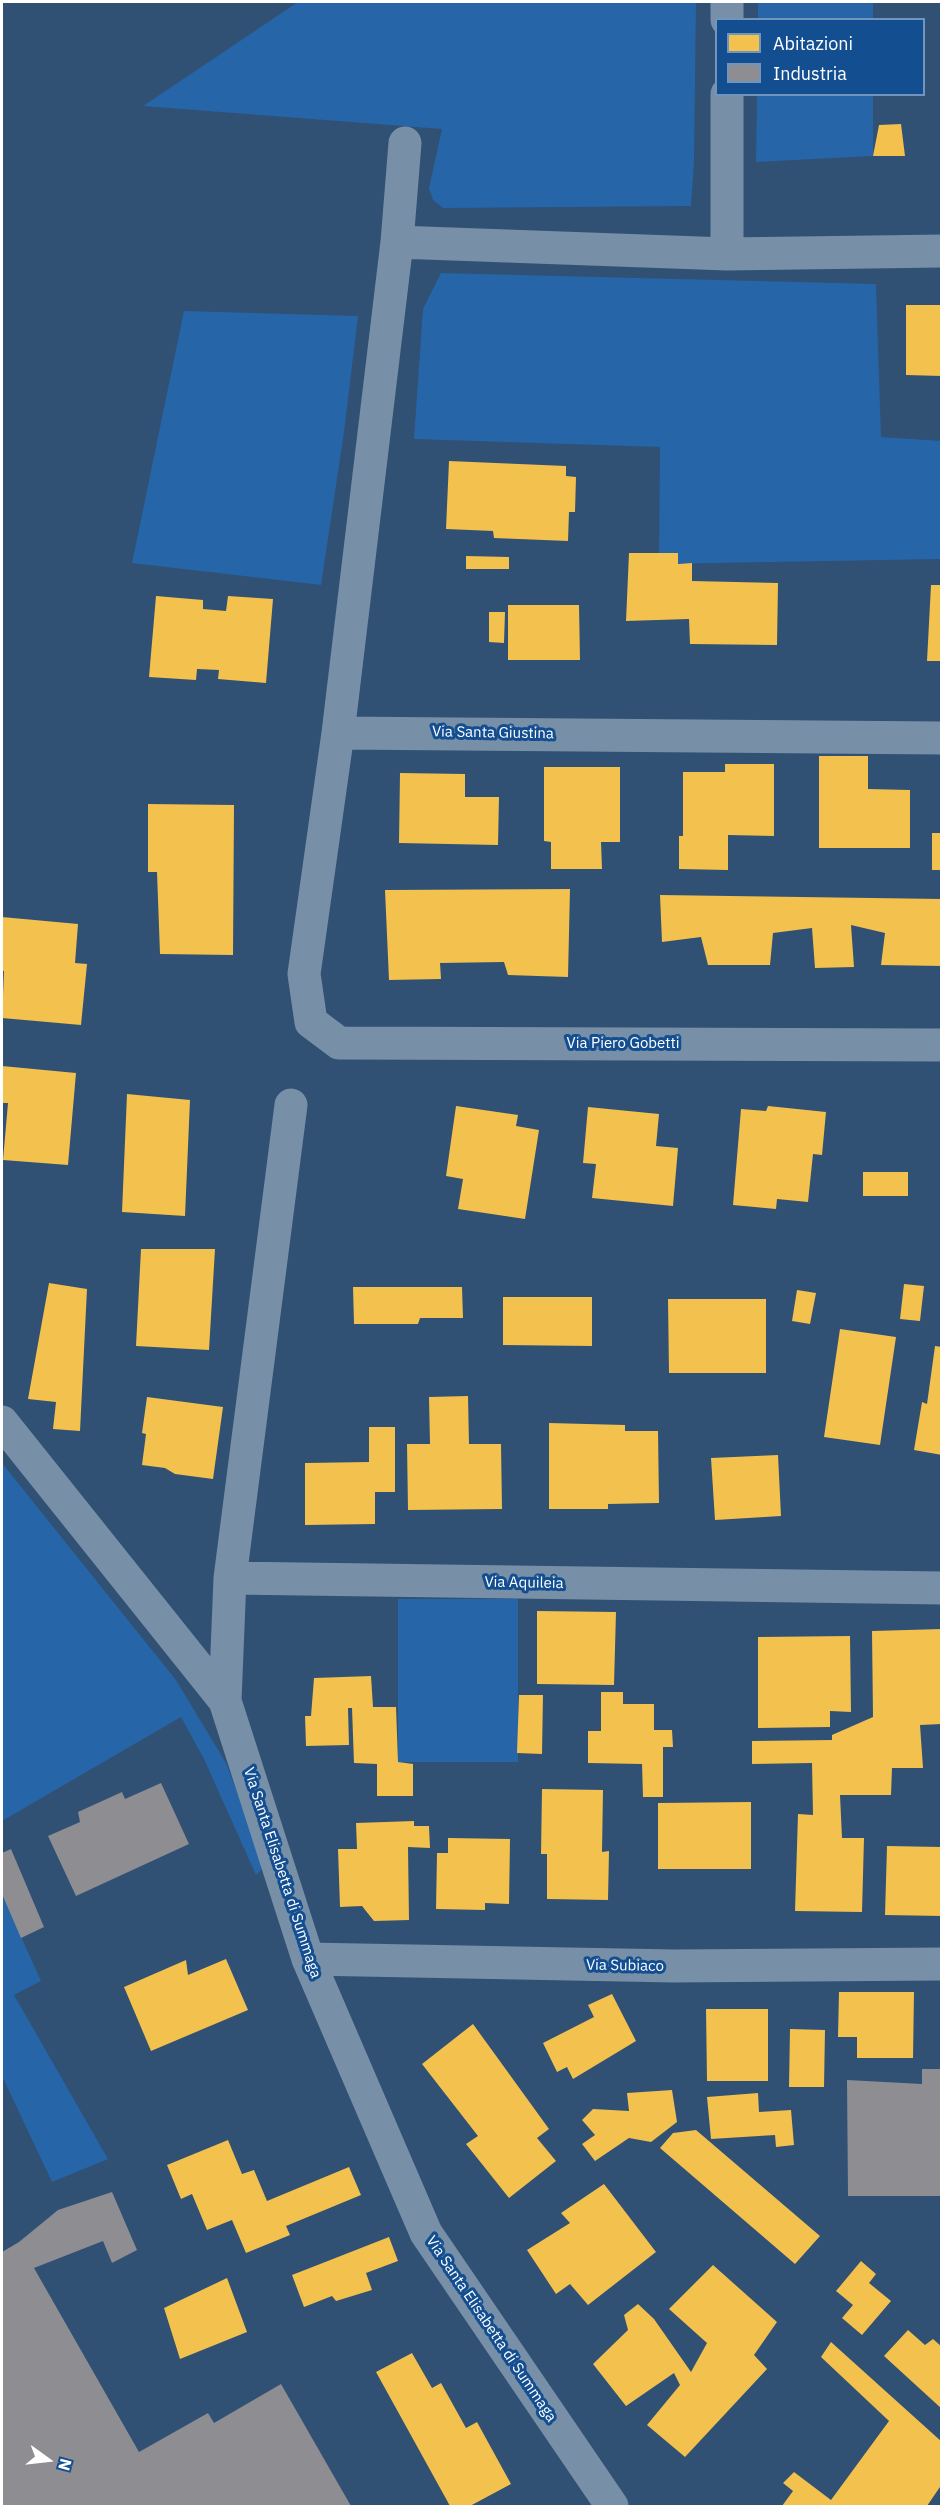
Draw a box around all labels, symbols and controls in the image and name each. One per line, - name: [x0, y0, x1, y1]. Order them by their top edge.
- legend: [715, 18, 925, 96]
- text: Abitazioni: [773, 32, 853, 55]
- text: Industria: [773, 62, 847, 85]
- street label: Via Santa Giustina: [432, 723, 554, 743]
- street label: Via Piero Gobetti: [567, 1035, 679, 1053]
- street label: Via Aquileia: [484, 1573, 564, 1593]
- street label: Via Santa Elisabetta di Summaga: [239, 1765, 325, 1981]
- street label: Via Subiaco: [586, 1956, 664, 1976]
- street label: Via Santa Elisabetta di Summaga: [422, 2233, 560, 2425]
- north arrow: [18, 2430, 78, 2490]
- text: N: [54, 2456, 77, 2473]

